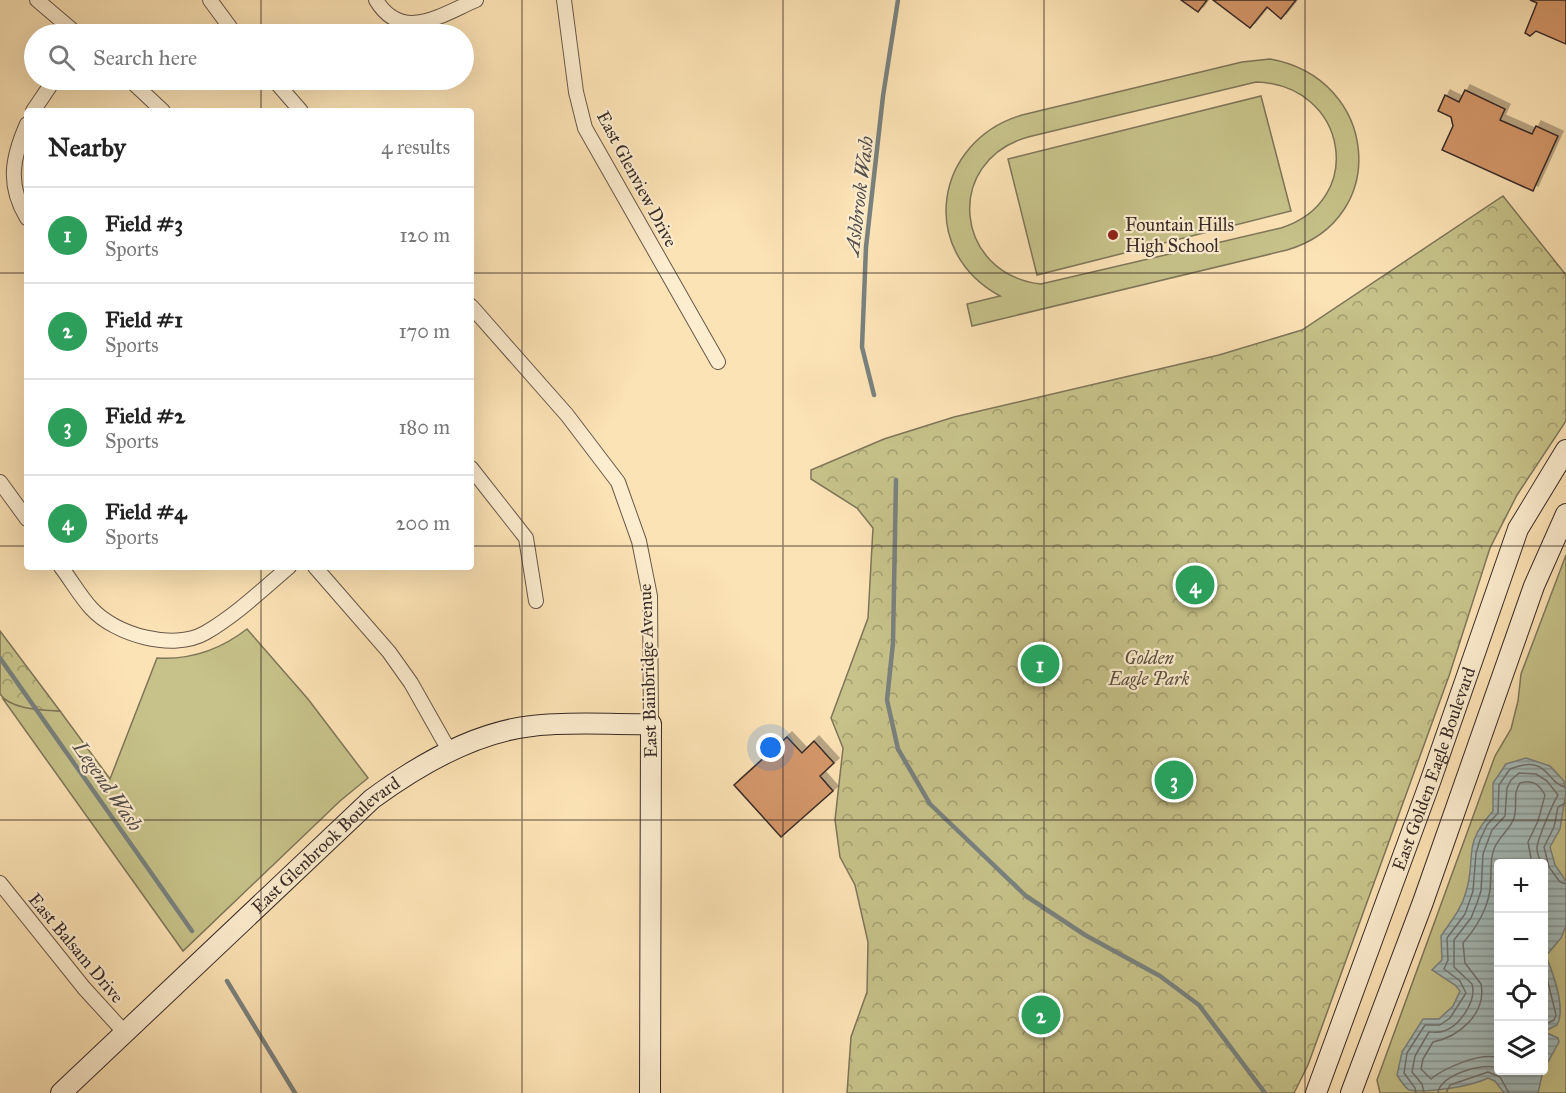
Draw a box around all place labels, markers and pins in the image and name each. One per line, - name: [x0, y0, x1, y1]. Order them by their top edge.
- place label: Fountain Hills High School: [1125, 214, 1234, 258]
- marker: Fountain Hills High School: [1106, 228, 1120, 242]
- pin: 4: [1176, 562, 1214, 608]
- pin: 1: [1020, 642, 1060, 686]
- pin: 3: [1154, 758, 1194, 802]
- pin: 2: [1022, 992, 1060, 1038]

